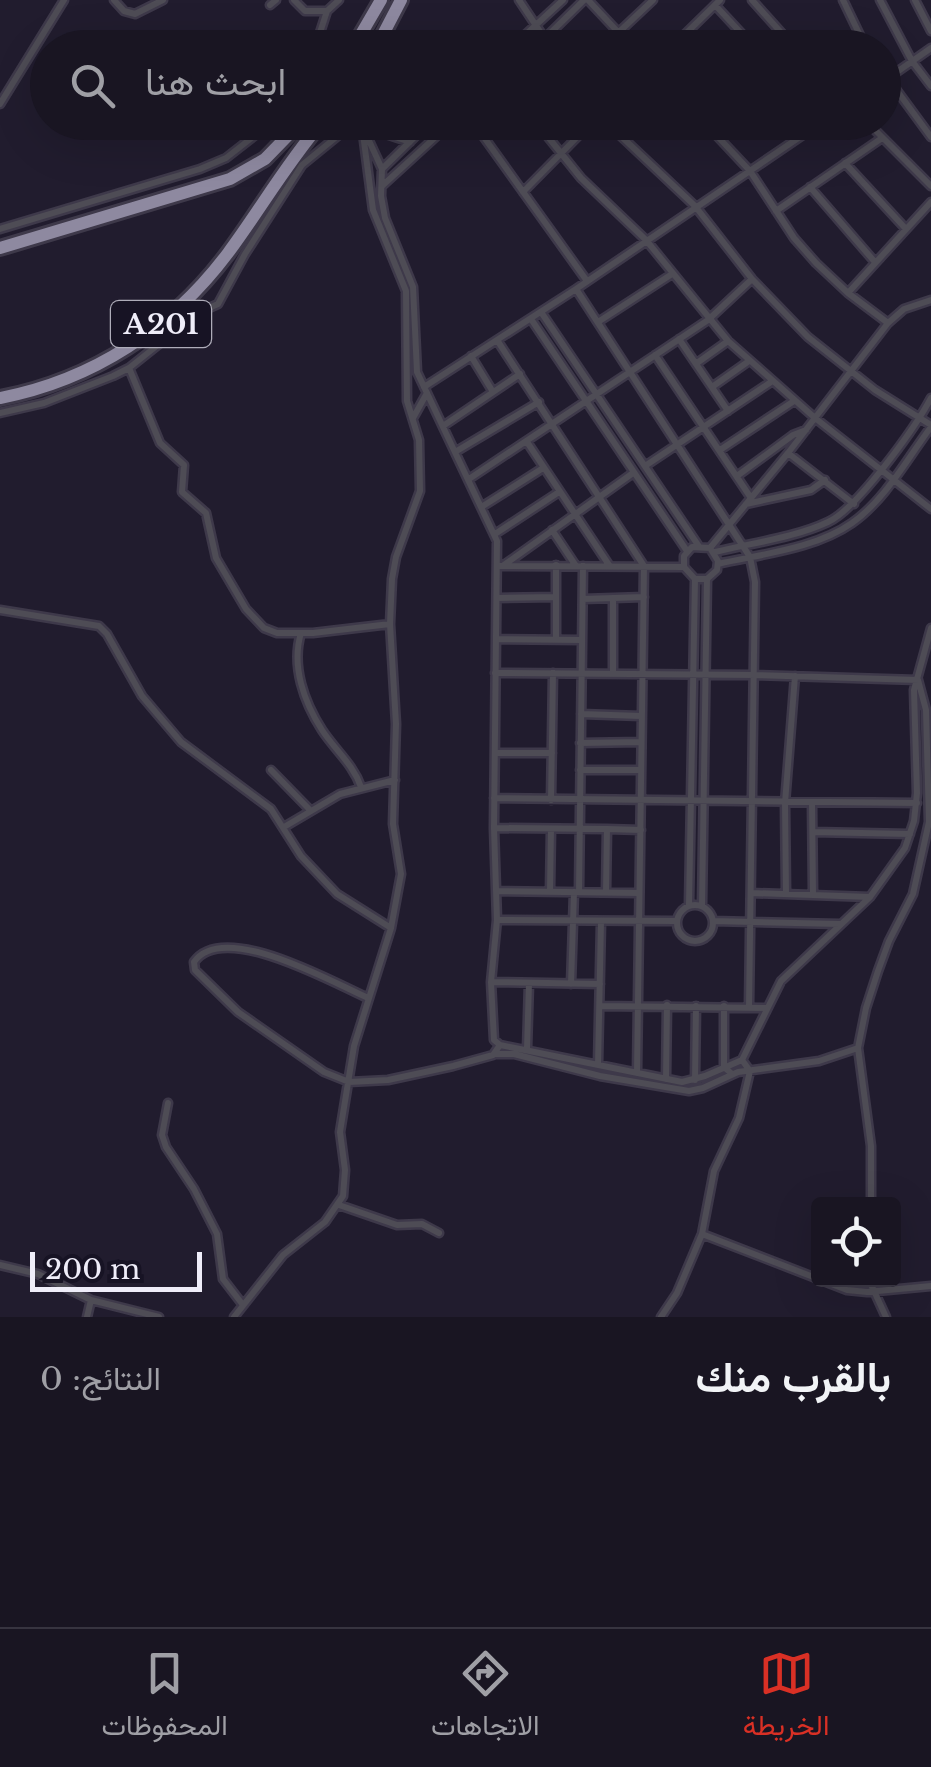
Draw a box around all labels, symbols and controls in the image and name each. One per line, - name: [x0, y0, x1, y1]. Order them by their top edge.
- search box: [30, 30, 901, 140]
- icon: search: [65, 58, 120, 113]
- text: ابحث هنا: [145, 58, 286, 105]
- road number: A201: [111, 301, 211, 347]
- map controls: [811, 1197, 901, 1287]
- button: locate: [811, 1197, 901, 1287]
- scale bar: [30, 1247, 202, 1292]
- text: 200 m: [45, 1252, 140, 1287]
- text: بالقرب منك: [695, 1351, 891, 1403]
- text: النتائج: 0: [40, 1359, 161, 1399]
- tab: المحفوظات: [102, 1646, 228, 1750]
- tab: الاتجاهات: [431, 1646, 540, 1750]
- tab: الخريطة: [743, 1646, 829, 1750]

